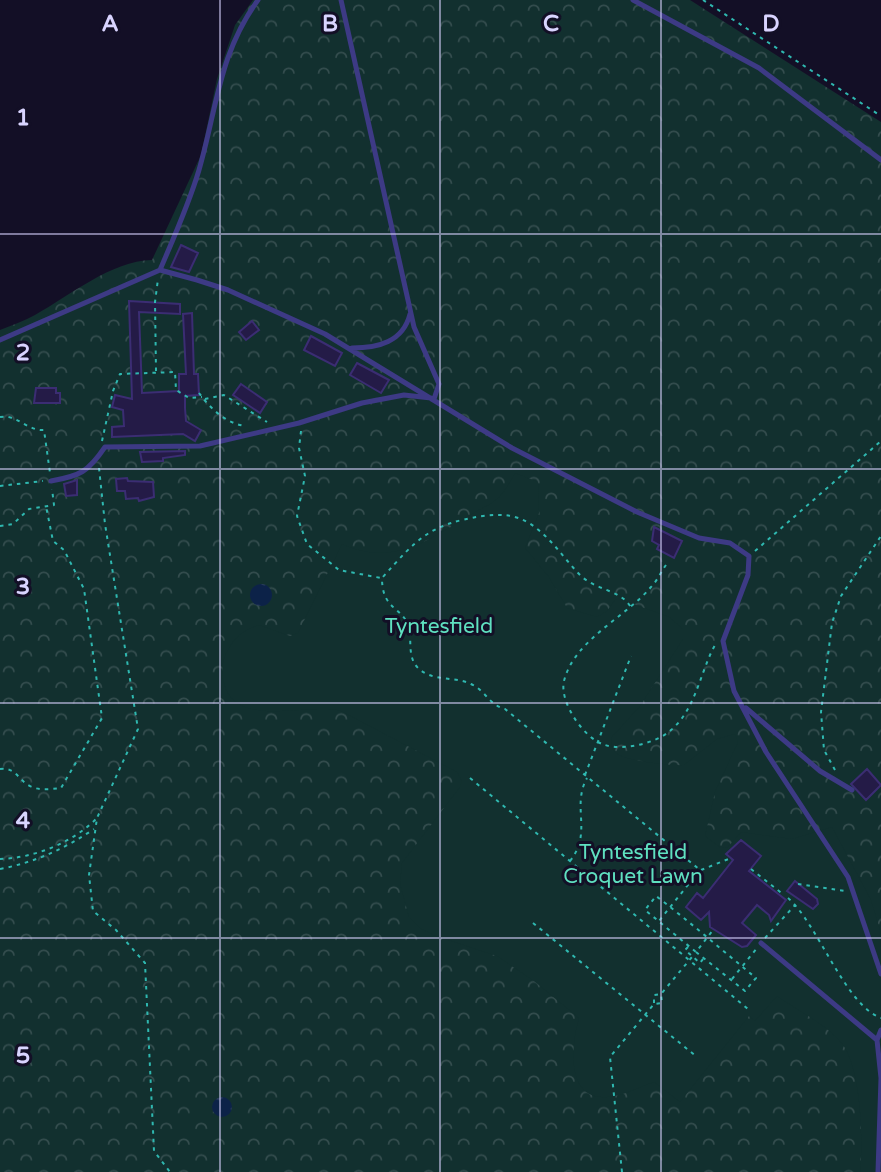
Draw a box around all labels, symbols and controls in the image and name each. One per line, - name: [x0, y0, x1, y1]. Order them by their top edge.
- text: A: [101, 10, 119, 38]
- text: B: [322, 10, 338, 38]
- text: C: [543, 10, 559, 38]
- text: D: [762, 10, 780, 38]
- text: 1: [16, 104, 30, 132]
- text: 2: [16, 339, 30, 367]
- text: 3: [16, 573, 30, 601]
- park label: Tyntesfield: [385, 614, 493, 639]
- text: 4: [16, 807, 31, 835]
- park label: Tyntesfield Croquet Lawn: [563, 840, 703, 889]
- text: 5: [16, 1042, 30, 1070]

